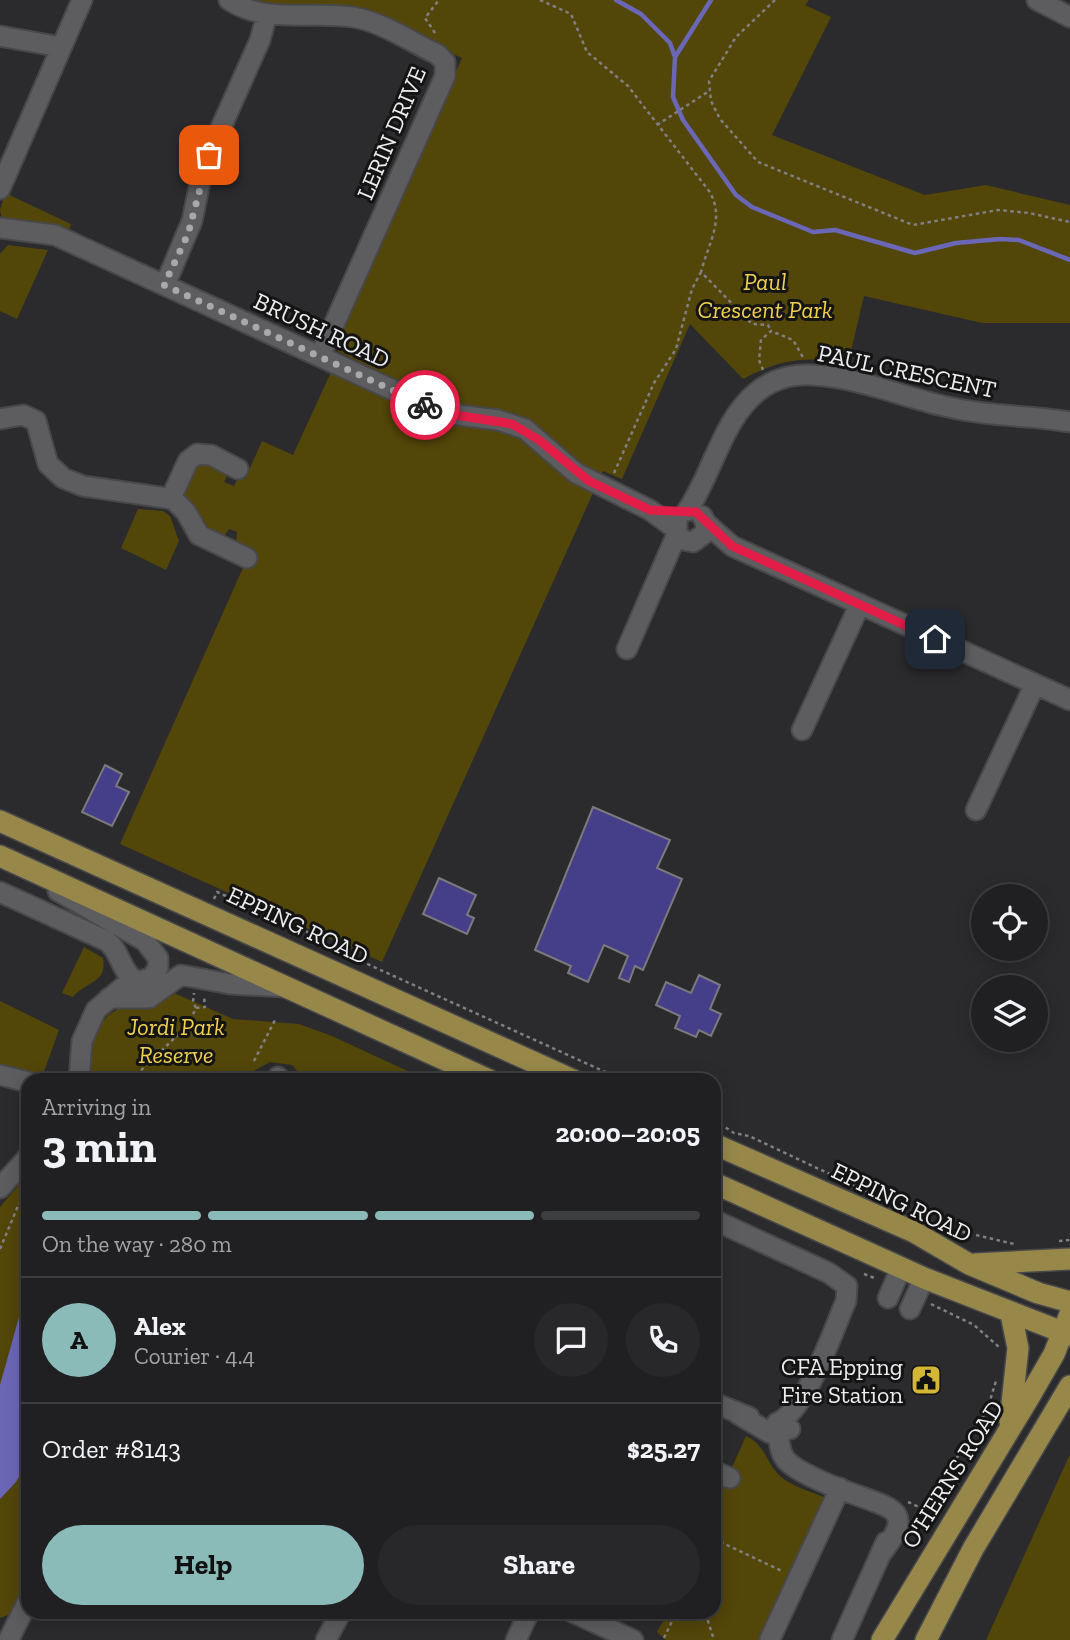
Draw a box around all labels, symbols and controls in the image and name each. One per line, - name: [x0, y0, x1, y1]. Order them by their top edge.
- street label: LERIN DRIVE: [350, 62, 432, 204]
- pin: [179, 125, 239, 185]
- icon: bag: [190, 136, 228, 174]
- park label: Paul Crescent Park: [697, 267, 833, 324]
- street label: BRUSH ROAD: [249, 286, 395, 374]
- street label: PAUL CRESCENT: [815, 338, 999, 404]
- courier: [390, 370, 460, 440]
- icon: bike: [406, 386, 444, 424]
- pin: [905, 609, 965, 669]
- icon: home: [916, 620, 954, 658]
- street label: EPPING ROAD: [223, 880, 373, 970]
- map controls: [971, 884, 1048, 1052]
- button: locate: [971, 884, 1048, 961]
- button: layers: [971, 975, 1048, 1052]
- park label: Jordi Park Reserve: [126, 1012, 225, 1069]
- text: Arriving in: [42, 1093, 151, 1121]
- text: 20:00–20:05: [555, 1117, 700, 1149]
- text: 3 min: [42, 1119, 156, 1174]
- street label: EPPING ROAD: [827, 1156, 977, 1248]
- text: On the way · 280 m: [42, 1230, 232, 1258]
- button: chat: [534, 1303, 608, 1377]
- button: phone: [626, 1303, 700, 1377]
- text: Alex: [134, 1310, 186, 1342]
- text: A: [70, 1324, 88, 1356]
- text: Courier · 4.4: [134, 1342, 255, 1370]
- place label: CFA Epping Fire Station: [781, 1352, 903, 1409]
- public building icon: CFA Epping Fire Station: [909, 1363, 943, 1397]
- street label: O'HERNS ROAD: [895, 1395, 1009, 1553]
- text: Order #8143: [42, 1433, 181, 1465]
- text: $25.27: [627, 1433, 700, 1465]
- button: Help: [42, 1525, 364, 1605]
- button: Share: [378, 1525, 700, 1605]

